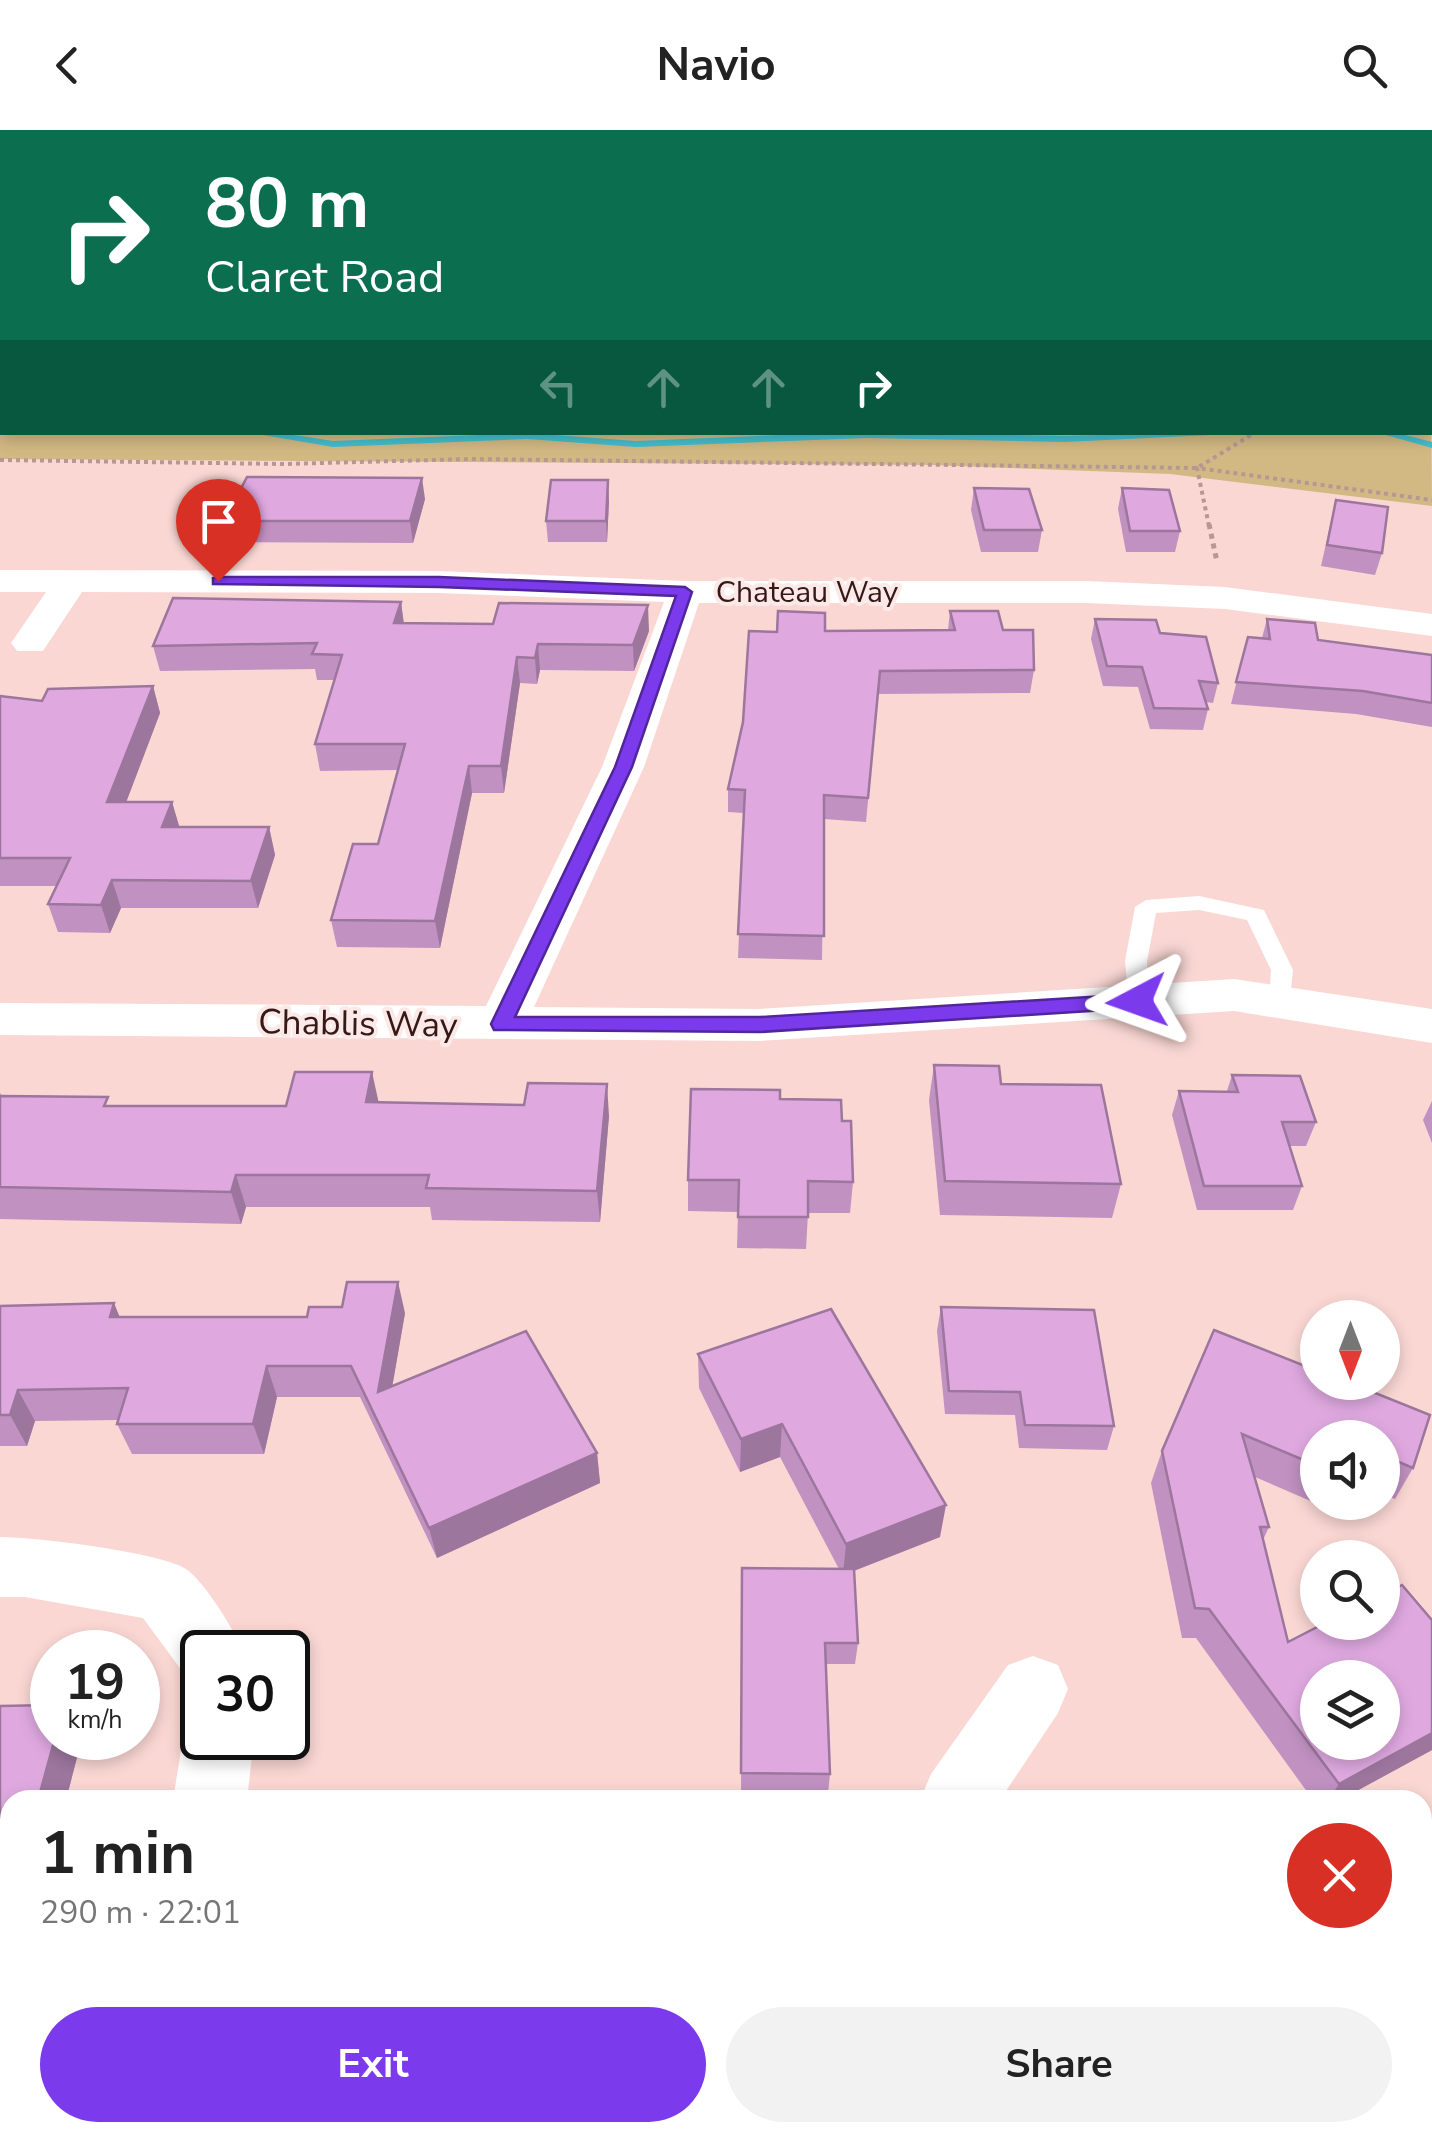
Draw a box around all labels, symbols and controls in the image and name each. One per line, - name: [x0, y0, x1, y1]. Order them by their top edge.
- text: Navio: [656, 35, 776, 96]
- icon: back: [40, 38, 95, 93]
- icon: search: [1337, 38, 1392, 93]
- text: 80 m: [205, 156, 369, 252]
- icon: right: [40, 170, 170, 300]
- text: Claret Road: [205, 247, 444, 308]
- icon: left: [531, 360, 586, 415]
- icon: ahead: [636, 360, 691, 415]
- icon: ahead: [741, 360, 796, 415]
- icon: right: [846, 360, 901, 415]
- pin: [176, 479, 261, 582]
- icon: arrive: [191, 494, 246, 549]
- street label: Chateau Way: [716, 572, 899, 613]
- position arrow: [1085, 949, 1189, 1053]
- street label: Chablis Way: [258, 998, 458, 1049]
- north arrow: [1300, 1300, 1400, 1400]
- map controls: [1300, 1300, 1400, 1760]
- button: sound: [1300, 1420, 1400, 1520]
- button: search: [1300, 1540, 1400, 1640]
- speed limit sign: 30: [180, 1630, 310, 1760]
- text: 19: [65, 1648, 125, 1717]
- button: layers: [1300, 1660, 1400, 1760]
- text: km/h: [67, 1703, 123, 1737]
- text: 1 min: [40, 1812, 195, 1894]
- button: close: [1287, 1823, 1392, 1928]
- text: 290 m · 22:01: [40, 1891, 241, 1934]
- button: Exit: [40, 2007, 706, 2122]
- button: Share: [726, 2007, 1392, 2122]

